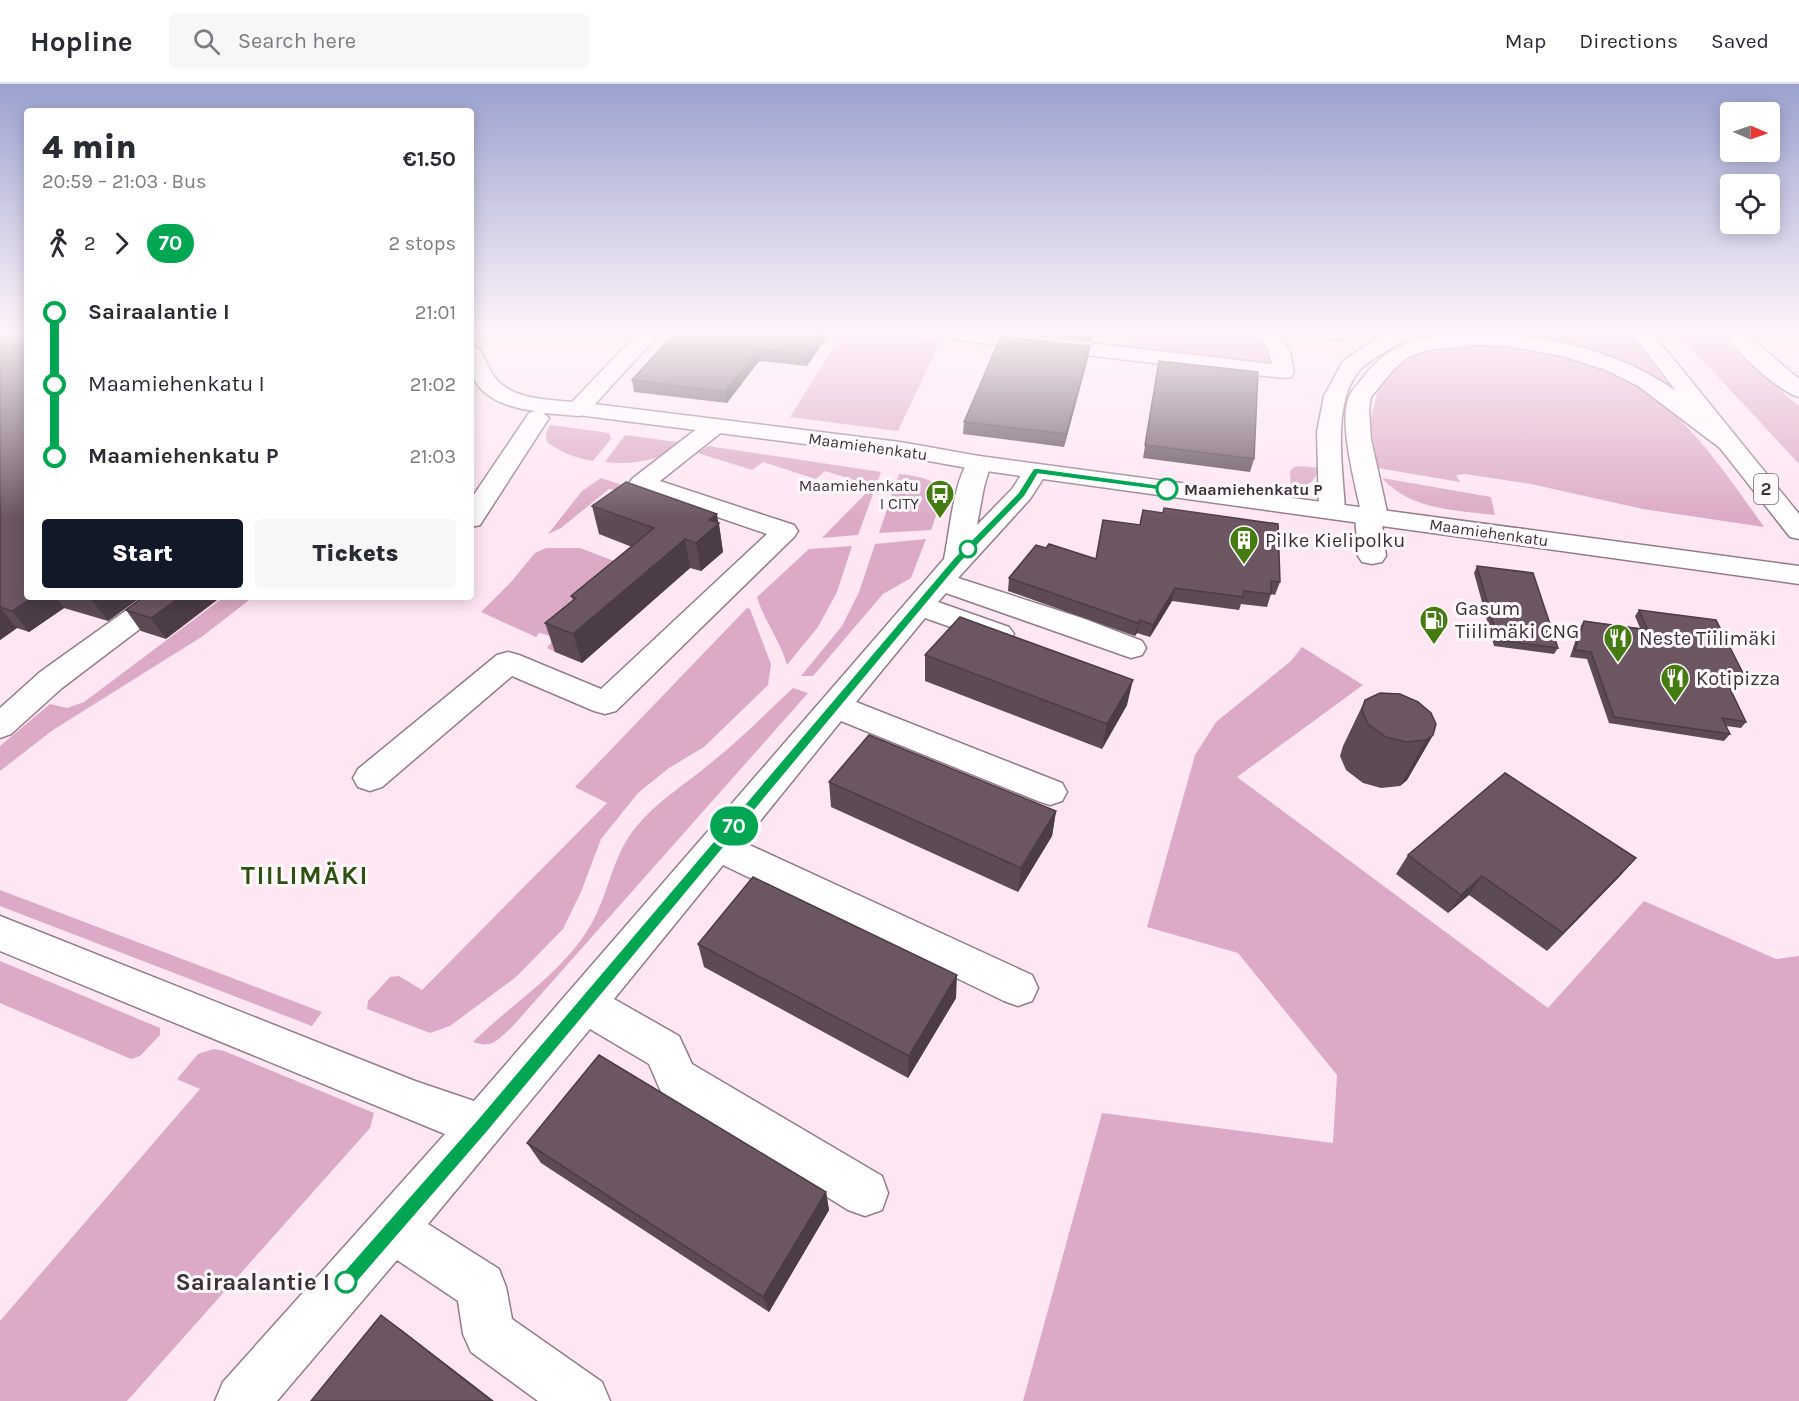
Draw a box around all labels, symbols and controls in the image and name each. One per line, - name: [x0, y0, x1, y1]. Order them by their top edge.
- search box: [169, 14, 589, 68]
- text: Hopline: [30, 25, 133, 58]
- icon: search: [190, 25, 223, 58]
- text: Search here: [238, 28, 356, 54]
- text: Map: [1505, 29, 1546, 53]
- text: Directions: [1579, 29, 1678, 53]
- text: Saved: [1711, 29, 1769, 53]
- north arrow: [1720, 102, 1780, 162]
- map controls: [1720, 102, 1780, 234]
- text: 4 min: [42, 128, 137, 166]
- text: €1.50: [403, 146, 456, 172]
- text: 20:59 – 21:03 · Bus: [42, 170, 207, 193]
- button: locate: [1720, 174, 1780, 234]
- icon: walk: [42, 227, 75, 260]
- icon: forward: [105, 227, 138, 260]
- text: 70: [159, 231, 182, 255]
- text: 2: [84, 232, 96, 255]
- text: 2 stops: [389, 232, 456, 255]
- text: Sairaalantie I: [88, 299, 230, 325]
- text: 21:01: [415, 301, 456, 324]
- text: Maamiehenkatu I: [88, 371, 265, 397]
- text: 21:02: [410, 373, 456, 396]
- street label: Maamiehenkatu: [807, 429, 929, 464]
- text: Maamiehenkatu P: [88, 443, 279, 469]
- text: 21:03: [410, 445, 456, 468]
- road number: 2: [1754, 474, 1778, 504]
- place label: Maamiehenkatu I CITY: [799, 476, 919, 513]
- bus stop icon: Maamiehenkatu I CITY: [924, 478, 956, 520]
- marker: Maamiehenkatu P: [1156, 478, 1178, 500]
- place label: Maamiehenkatu P: [1184, 480, 1323, 499]
- street label: Maamiehenkatu: [1428, 515, 1550, 550]
- button: Start: [42, 519, 243, 588]
- button: Tickets: [255, 519, 456, 588]
- building icon: Pilke Kielipolku: [1228, 524, 1260, 566]
- place label: Pilke Kielipolku: [1265, 529, 1405, 552]
- unlabelled marker: [959, 540, 977, 558]
- place label: Gasum Tiilimäki CNG: [1455, 597, 1579, 643]
- fuel station icon: Gasum Tiilimäki CNG: [1418, 604, 1450, 646]
- restaurant icon: Neste Tiilimäki: [1602, 622, 1634, 664]
- place label: Neste Tiilimäki: [1639, 627, 1776, 650]
- restaurant icon: Kotipizza: [1659, 662, 1691, 704]
- place label: Kotipizza: [1696, 667, 1780, 690]
- line badge: 70: [707, 806, 761, 846]
- text: 70: [722, 814, 746, 838]
- district label: TIILIMÄKI: [241, 860, 369, 891]
- place label: Sairaalantie I: [176, 1268, 330, 1296]
- marker: Sairaalantie I: [335, 1271, 357, 1293]

